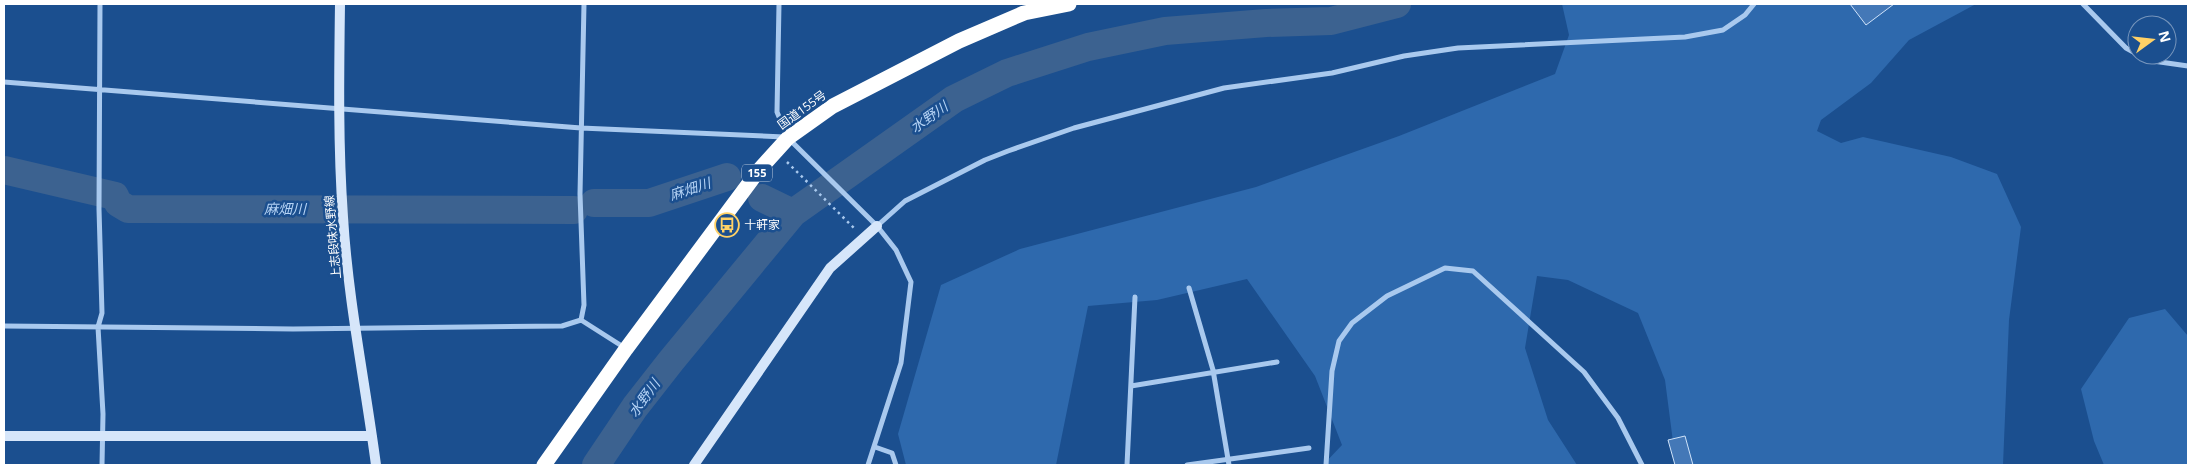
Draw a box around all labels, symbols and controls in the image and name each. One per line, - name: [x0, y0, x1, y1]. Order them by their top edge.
- north arrow: [2127, 15, 2177, 65]
- text: N: [2154, 29, 2176, 44]
- street label: 国道155号: [774, 86, 830, 133]
- water label: 水野川: [906, 96, 953, 136]
- road number: 155: [742, 164, 772, 182]
- water label: 麻畑川: [667, 172, 715, 204]
- street label: 上志段味水野線: [320, 194, 345, 280]
- water label: 麻畑川: [264, 199, 308, 218]
- bus stop icon: 十軒家: [714, 212, 740, 238]
- place label: 十軒家: [744, 216, 780, 233]
- water label: 水野川: [624, 374, 665, 420]

